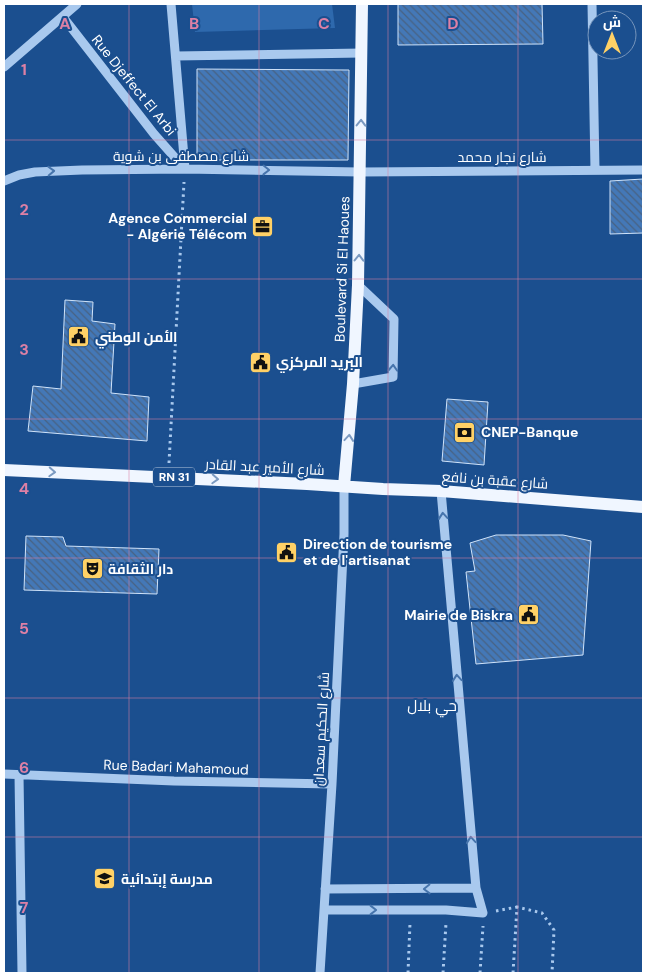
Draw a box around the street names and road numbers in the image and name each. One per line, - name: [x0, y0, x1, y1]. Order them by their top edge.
- street label: Rue Djeffect El Arbi: [88, 31, 180, 139]
- street label: شارع مصطفى بن شوية: [113, 147, 249, 165]
- street label: شارع نجار محمد: [458, 148, 546, 166]
- street label: Boulevard Si El Haoues: [330, 196, 354, 342]
- street label: شارع الأمير عبد القادر: [204, 455, 325, 479]
- street label: شارع عقبة بن نافع: [441, 467, 549, 493]
- road number: RN 31: [153, 468, 195, 487]
- street label: شارع الحكيم سعدان: [309, 671, 334, 787]
- street label: Rue Badari Mahamoud: [103, 755, 249, 779]

